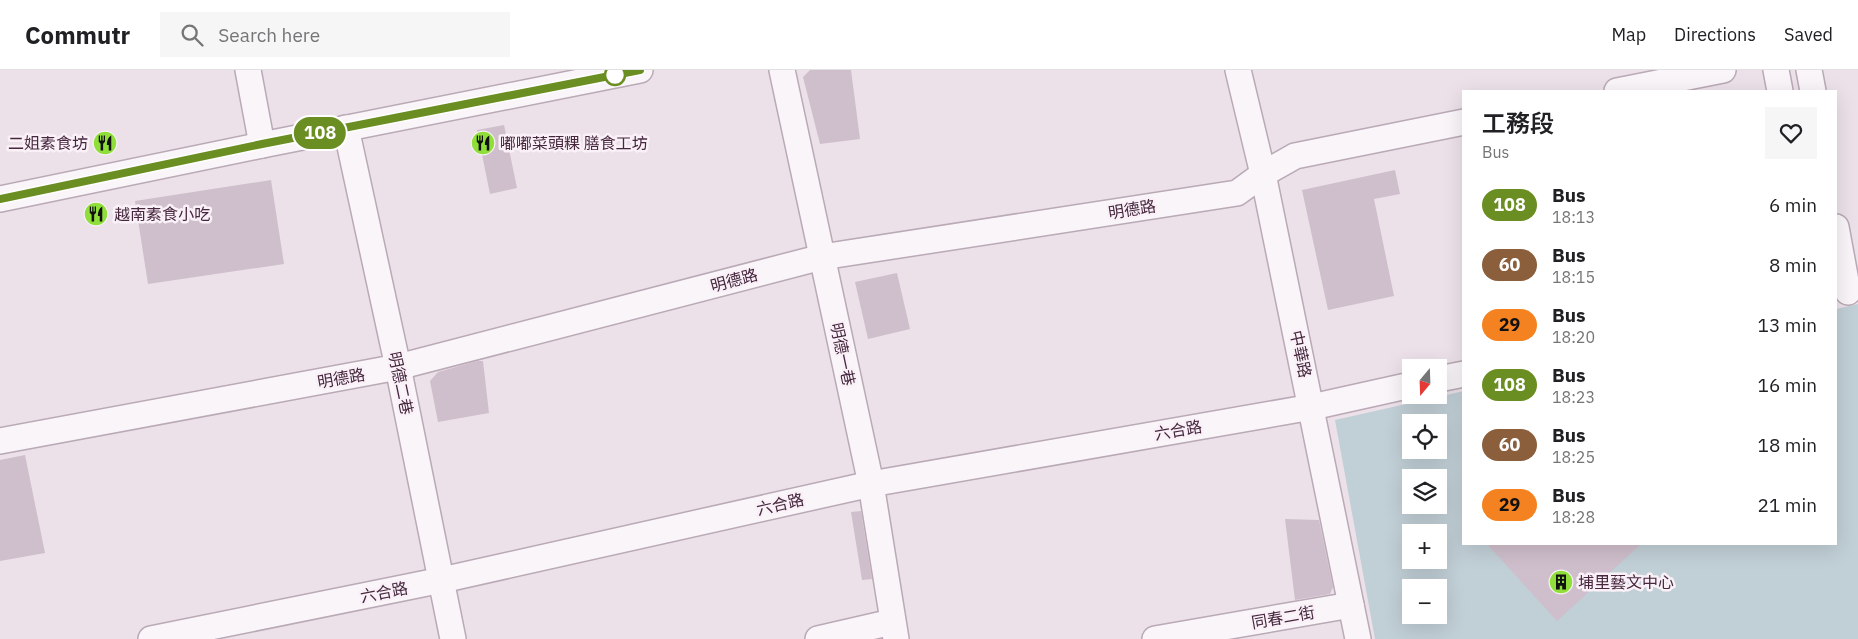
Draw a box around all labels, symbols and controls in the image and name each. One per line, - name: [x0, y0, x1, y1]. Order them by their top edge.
- search box: [160, 12, 510, 57]
- text: Commutr: [25, 19, 130, 51]
- icon: search: [178, 21, 206, 49]
- text: Search here: [218, 23, 320, 47]
- text: Map: [1611, 23, 1646, 46]
- text: Directions: [1674, 23, 1756, 46]
- text: Saved: [1784, 23, 1833, 46]
- unlabelled marker: [604, 64, 626, 86]
- text: 工務段: [1482, 107, 1554, 139]
- button: heart: [1765, 107, 1817, 159]
- line badge: 108: [291, 117, 349, 149]
- text: 108: [304, 121, 336, 144]
- restaurant icon: 二姐素食坊: [92, 130, 118, 156]
- restaurant icon: 嘟嘟菜頭粿 膳食工坊: [470, 130, 496, 156]
- place label: 二姐素食坊: [8, 133, 88, 153]
- place label: 嘟嘟菜頭粿 膳食工坊: [500, 133, 648, 153]
- text: Bus: [1482, 142, 1509, 162]
- text: Bus: [1552, 183, 1586, 207]
- text: 108: [1493, 193, 1526, 216]
- text: 6 min: [1769, 193, 1817, 217]
- street label: 明德路: [1107, 195, 1157, 223]
- restaurant icon: 越南素食小吃: [83, 201, 109, 227]
- place label: 越南素食小吃: [114, 204, 210, 224]
- text: 18:13: [1552, 207, 1595, 227]
- text: Bus: [1552, 243, 1586, 267]
- text: 60: [1499, 253, 1520, 276]
- text: 8 min: [1769, 253, 1817, 277]
- street label: 明德路: [708, 264, 760, 296]
- text: 18:15: [1552, 267, 1595, 287]
- text: Bus: [1552, 303, 1586, 327]
- text: 29: [1499, 313, 1520, 336]
- text: 13 min: [1758, 313, 1817, 337]
- street label: 明德一巷: [827, 321, 859, 387]
- text: 18:20: [1552, 327, 1595, 347]
- street label: 中華路: [1286, 328, 1316, 380]
- street label: 明德二巷: [385, 350, 417, 416]
- north arrow: [1402, 359, 1448, 404]
- map controls: [1402, 359, 1447, 624]
- text: Bus: [1552, 363, 1586, 387]
- street label: 明德路: [316, 364, 366, 392]
- text: 108: [1493, 373, 1526, 396]
- text: 16 min: [1758, 373, 1817, 397]
- text: 18:23: [1552, 387, 1595, 407]
- button: locate: [1402, 414, 1447, 459]
- street label: 六合路: [1153, 416, 1203, 444]
- text: Bus: [1552, 423, 1586, 447]
- text: 60: [1499, 433, 1520, 456]
- text: 18 min: [1758, 433, 1817, 457]
- text: 18:25: [1552, 447, 1595, 467]
- button: layers: [1402, 469, 1447, 514]
- text: Bus: [1552, 483, 1586, 507]
- street label: 六合路: [754, 489, 806, 519]
- text: 29: [1499, 493, 1520, 516]
- text: 21 min: [1758, 493, 1817, 517]
- text: 18:28: [1552, 507, 1595, 527]
- button: +: [1402, 524, 1447, 569]
- building icon: 埔里藝文中心: [1548, 569, 1574, 595]
- place label: 埔里藝文中心: [1578, 572, 1674, 592]
- street label: 六合路: [359, 578, 409, 606]
- button: −: [1402, 579, 1447, 624]
- street label: 同春二街: [1250, 602, 1316, 632]

